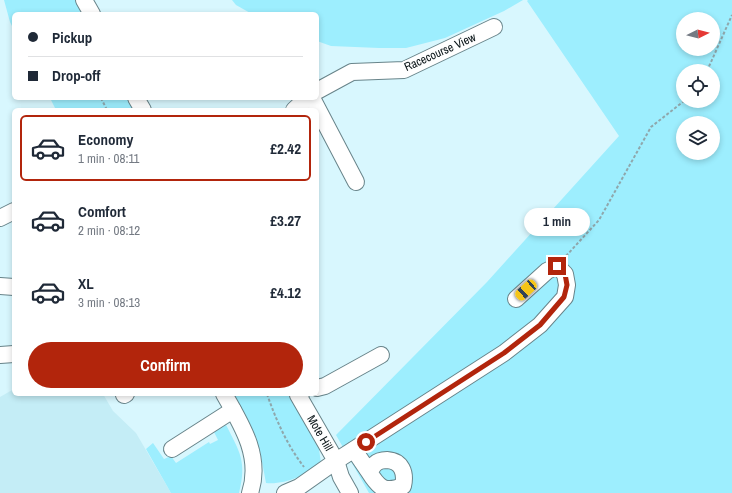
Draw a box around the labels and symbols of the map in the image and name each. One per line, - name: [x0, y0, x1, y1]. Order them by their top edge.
- north arrow: [676, 12, 720, 56]
- street label: Racecourse View: [402, 29, 479, 75]
- callout: 1 min: [524, 208, 590, 236]
- route end: [548, 257, 566, 275]
- car: [513, 278, 539, 302]
- street label: Mote Hill: [303, 412, 337, 454]
- route start: [357, 433, 375, 451]

